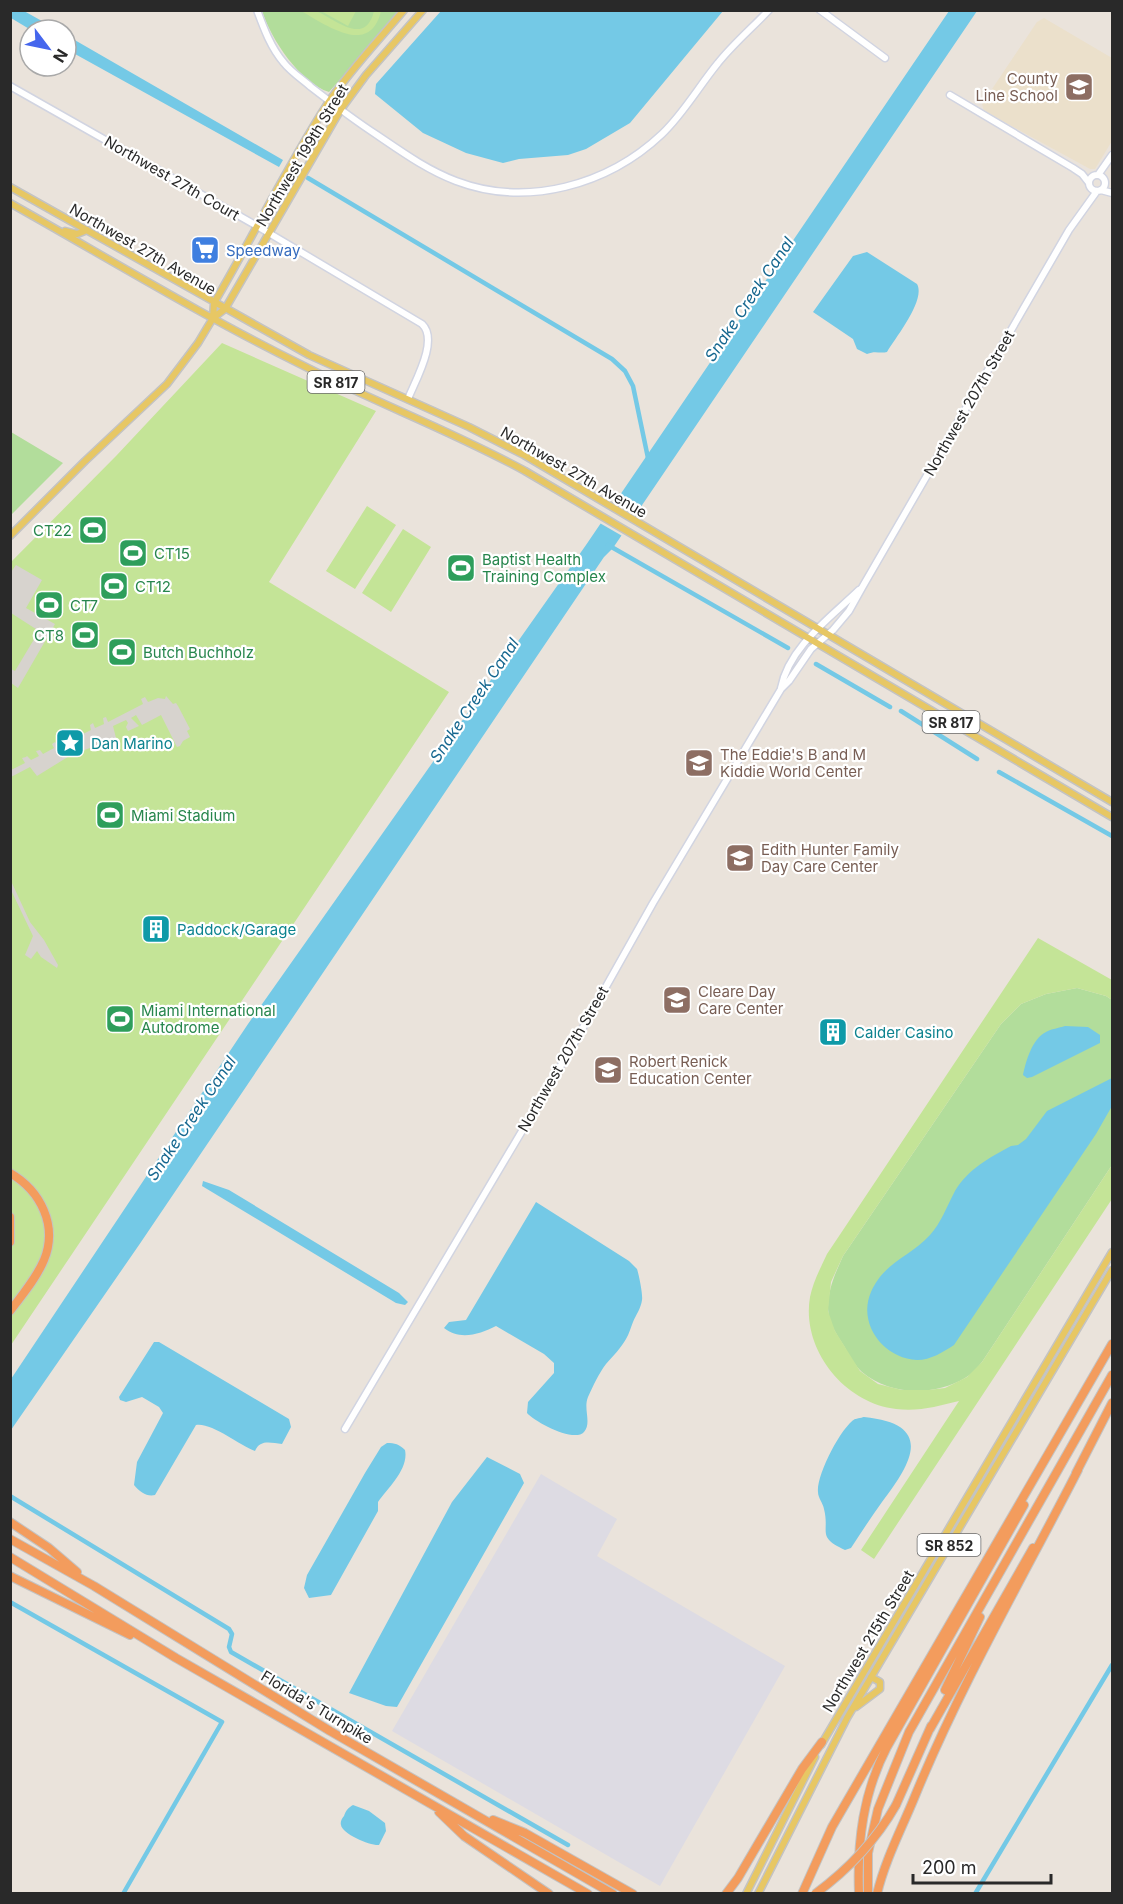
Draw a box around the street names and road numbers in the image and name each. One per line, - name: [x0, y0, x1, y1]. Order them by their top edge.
- street label: Northwest 199th Street: [252, 80, 352, 230]
- street label: Northwest 27th Court: [101, 132, 243, 225]
- street label: Northwest 27th Avenue: [66, 199, 220, 299]
- street label: Northwest 207th Street: [920, 327, 1018, 479]
- road number: SR 817: [308, 371, 364, 393]
- street label: Northwest 27th Avenue: [497, 422, 651, 522]
- road number: SR 817: [922, 711, 980, 733]
- street label: Northwest 207th Street: [514, 983, 612, 1135]
- road number: SR 852: [918, 1534, 980, 1556]
- street label: Northwest 215th Street: [818, 1566, 918, 1716]
- street label: Florida's Turnpike: [258, 1666, 376, 1748]

